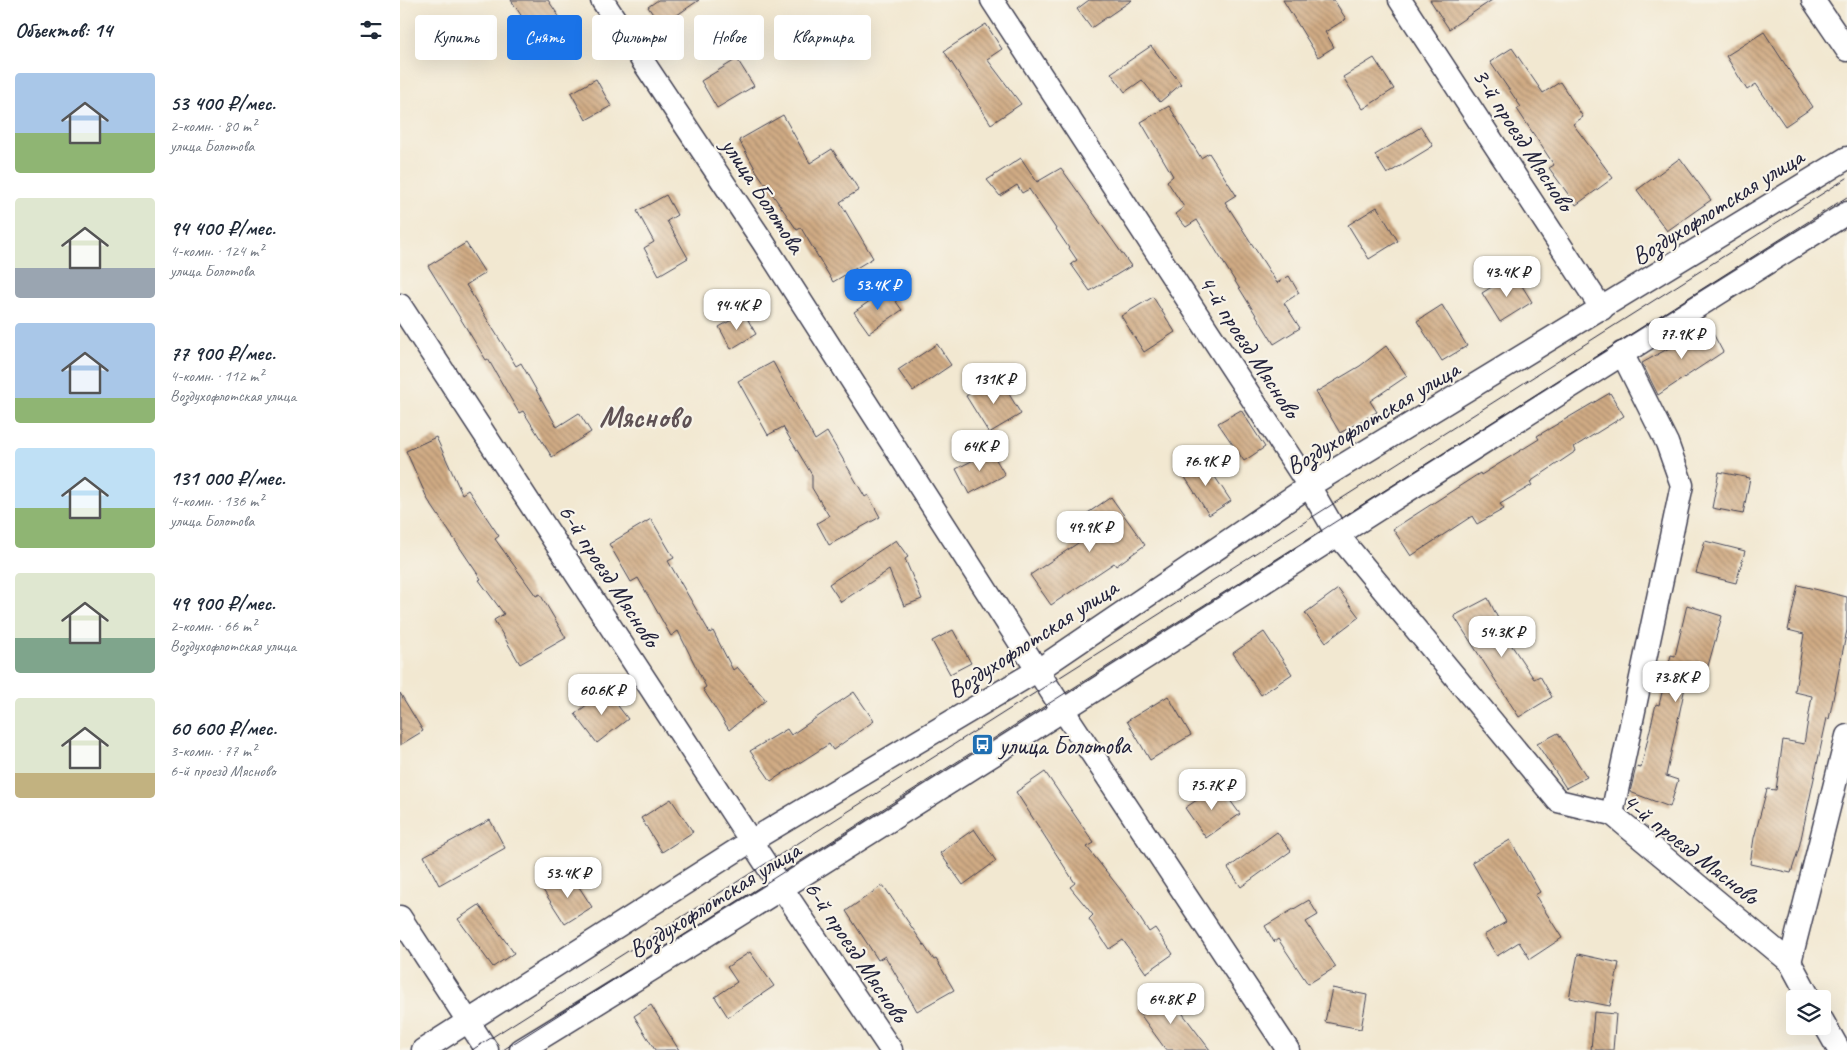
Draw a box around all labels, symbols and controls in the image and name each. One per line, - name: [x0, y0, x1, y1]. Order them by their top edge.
- chip: Купить: [415, 15, 497, 60]
- chip: Снять: [507, 15, 582, 60]
- chip: Фильтры: [592, 15, 684, 60]
- chip: Новое: [694, 15, 764, 60]
- chip: Квартира: [774, 15, 871, 60]
- icon: filters: [357, 16, 385, 44]
- text: Объектов: 14: [15, 17, 112, 43]
- street label: 3-й проезд Мясново: [1465, 62, 1583, 220]
- text: 53 400 ₽/мес.: [170, 90, 275, 116]
- icon: home: [55, 93, 115, 153]
- text: 2-комн. · 80 m²: [170, 116, 256, 136]
- street label: улица Болотова: [713, 130, 814, 261]
- text: улица Болотова: [170, 136, 254, 156]
- street label: Воздухофлотская улица: [1626, 140, 1812, 273]
- text: 94 400 ₽/мес.: [170, 215, 275, 241]
- icon: home: [55, 218, 115, 278]
- text: 4-комн. · 124 m²: [170, 241, 263, 261]
- pin: 43.4K ₽: [1461, 256, 1553, 298]
- text: улица Болотова: [170, 261, 254, 281]
- text: 43.4K ₽: [1484, 262, 1530, 282]
- pin: 53.4K ₽: [832, 268, 924, 311]
- street label: 4-й проезд Мясново: [1191, 269, 1309, 427]
- text: 53.4K ₽: [856, 275, 900, 295]
- pin: 94.4K ₽: [691, 288, 783, 331]
- text: 94.4K ₽: [715, 295, 759, 315]
- pin: 77.9K ₽: [1636, 318, 1728, 360]
- text: 77.9K ₽: [1660, 324, 1704, 344]
- text: 77 900 ₽/мес.: [170, 340, 275, 366]
- icon: home: [55, 343, 115, 403]
- street label: Воздухофлотская улица: [1280, 352, 1468, 483]
- pin: 131K ₽: [953, 362, 1035, 405]
- text: 4-комн. · 112 m²: [170, 366, 263, 386]
- text: 131K ₽: [973, 369, 1015, 389]
- text: Воздухофлотская улица: [170, 386, 296, 406]
- district label: Мясново: [599, 398, 693, 436]
- pin: 64K ₽: [945, 430, 1015, 472]
- text: 64K ₽: [962, 436, 998, 456]
- pin: 76.9K ₽: [1160, 444, 1252, 487]
- text: 76.9K ₽: [1183, 451, 1229, 471]
- text: 131 000 ₽/мес.: [170, 465, 285, 491]
- icon: home: [55, 468, 115, 528]
- text: 4-комн. · 136 m²: [170, 491, 263, 511]
- street label: 6-й проезд Мясново: [551, 498, 669, 656]
- pin: 49.9K ₽: [1044, 510, 1136, 553]
- text: улица Болотова: [170, 511, 254, 531]
- text: 49.9K ₽: [1068, 517, 1112, 537]
- street label: Воздухофлотская улица: [941, 570, 1127, 707]
- text: 49 900 ₽/мес.: [170, 590, 275, 616]
- icon: home: [55, 593, 115, 653]
- text: 2-комн. · 66 m²: [170, 616, 256, 636]
- pin: 54.3K ₽: [1456, 616, 1548, 658]
- text: 54.3K ₽: [1480, 622, 1524, 642]
- text: Воздухофлотская улица: [170, 636, 296, 656]
- pin: 73.8K ₽: [1630, 660, 1722, 703]
- text: 73.8K ₽: [1654, 667, 1698, 687]
- pin: 60.6K ₽: [556, 674, 648, 716]
- text: 60.6K ₽: [579, 680, 625, 700]
- text: 60 600 ₽/мес.: [170, 715, 277, 741]
- icon: home: [55, 718, 115, 778]
- place label: улица Болотова: [997, 730, 1133, 762]
- bus stop icon: улица Болотова: [971, 733, 995, 757]
- text: 3-комн. · 77 m²: [170, 741, 256, 761]
- text: 6-й проезд Мясново: [170, 761, 276, 781]
- pin: 75.7K ₽: [1166, 768, 1258, 811]
- text: 75.7K ₽: [1190, 775, 1234, 795]
- street label: 4-й проезд Мясново: [1616, 785, 1768, 914]
- street label: Воздухофлотская улица: [623, 833, 809, 966]
- pin: 53.4K ₽: [522, 856, 614, 899]
- text: 53.4K ₽: [546, 863, 590, 883]
- street label: 6-й проезд Мясново: [797, 874, 917, 1031]
- pin: 64.8K ₽: [1125, 982, 1217, 1025]
- text: 64.8K ₽: [1148, 989, 1194, 1009]
- map controls: [1786, 990, 1831, 1035]
- button: layers: [1786, 990, 1831, 1035]

